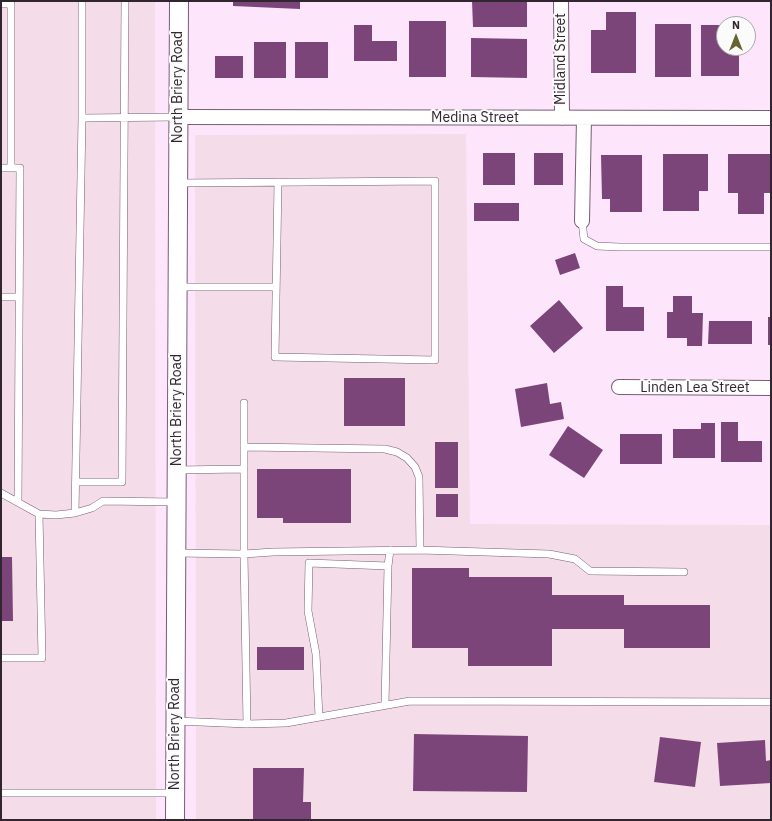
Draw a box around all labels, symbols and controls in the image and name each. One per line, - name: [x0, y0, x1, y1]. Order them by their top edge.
- street label: Midland Street: [553, 13, 569, 105]
- north arrow: [716, 16, 756, 56]
- text: N: [732, 18, 740, 32]
- street label: North Briery Road: [170, 31, 186, 143]
- street label: Medina Street: [431, 110, 519, 126]
- street label: North Briery Road: [169, 354, 185, 466]
- street label: Linden Lea Street: [640, 380, 750, 396]
- street label: North Briery Road: [167, 678, 183, 790]

